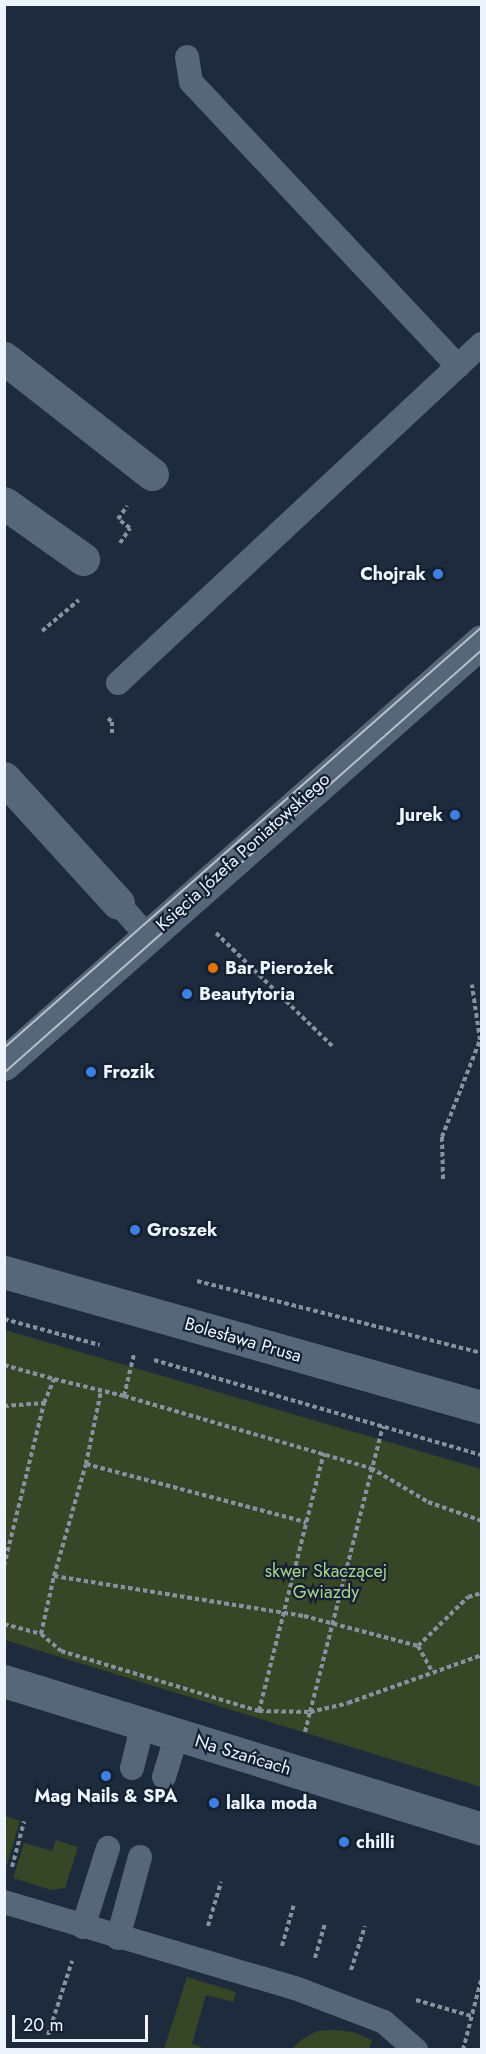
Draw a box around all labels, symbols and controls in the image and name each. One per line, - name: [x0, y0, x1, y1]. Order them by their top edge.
- place label: Chojrak: [360, 563, 426, 585]
- marker: Chojrak: [431, 567, 445, 581]
- street label: Księcia Józefa Poniatowskiego: [152, 768, 334, 936]
- place label: Jurek: [399, 804, 443, 826]
- marker: Jurek: [448, 808, 462, 822]
- place label: Bar Pierożek: [225, 957, 334, 979]
- marker: Bar Pierożek: [206, 961, 220, 975]
- place label: Beautytoria: [199, 983, 295, 1005]
- marker: Beautytoria: [180, 987, 194, 1001]
- place label: Frozik: [103, 1061, 155, 1083]
- marker: Frozik: [84, 1065, 98, 1079]
- place label: Groszek: [147, 1219, 217, 1241]
- marker: Groszek: [128, 1223, 142, 1237]
- street label: Bolesława Prusa: [182, 1313, 304, 1367]
- park label: skwer Skaczącej Gwiazdy: [265, 1561, 387, 1604]
- street label: Na Szańcach: [192, 1730, 294, 1780]
- marker: Mag Nails & SPA: [99, 1769, 113, 1783]
- place label: Mag Nails & SPA: [35, 1785, 177, 1807]
- place label: lalka moda: [226, 1792, 317, 1814]
- marker: lalka moda: [207, 1796, 221, 1810]
- place label: chilli: [356, 1831, 395, 1853]
- marker: chilli: [337, 1835, 351, 1849]
- scale bar: [15, 2003, 152, 2041]
- text: 20 m: [23, 2012, 63, 2038]

